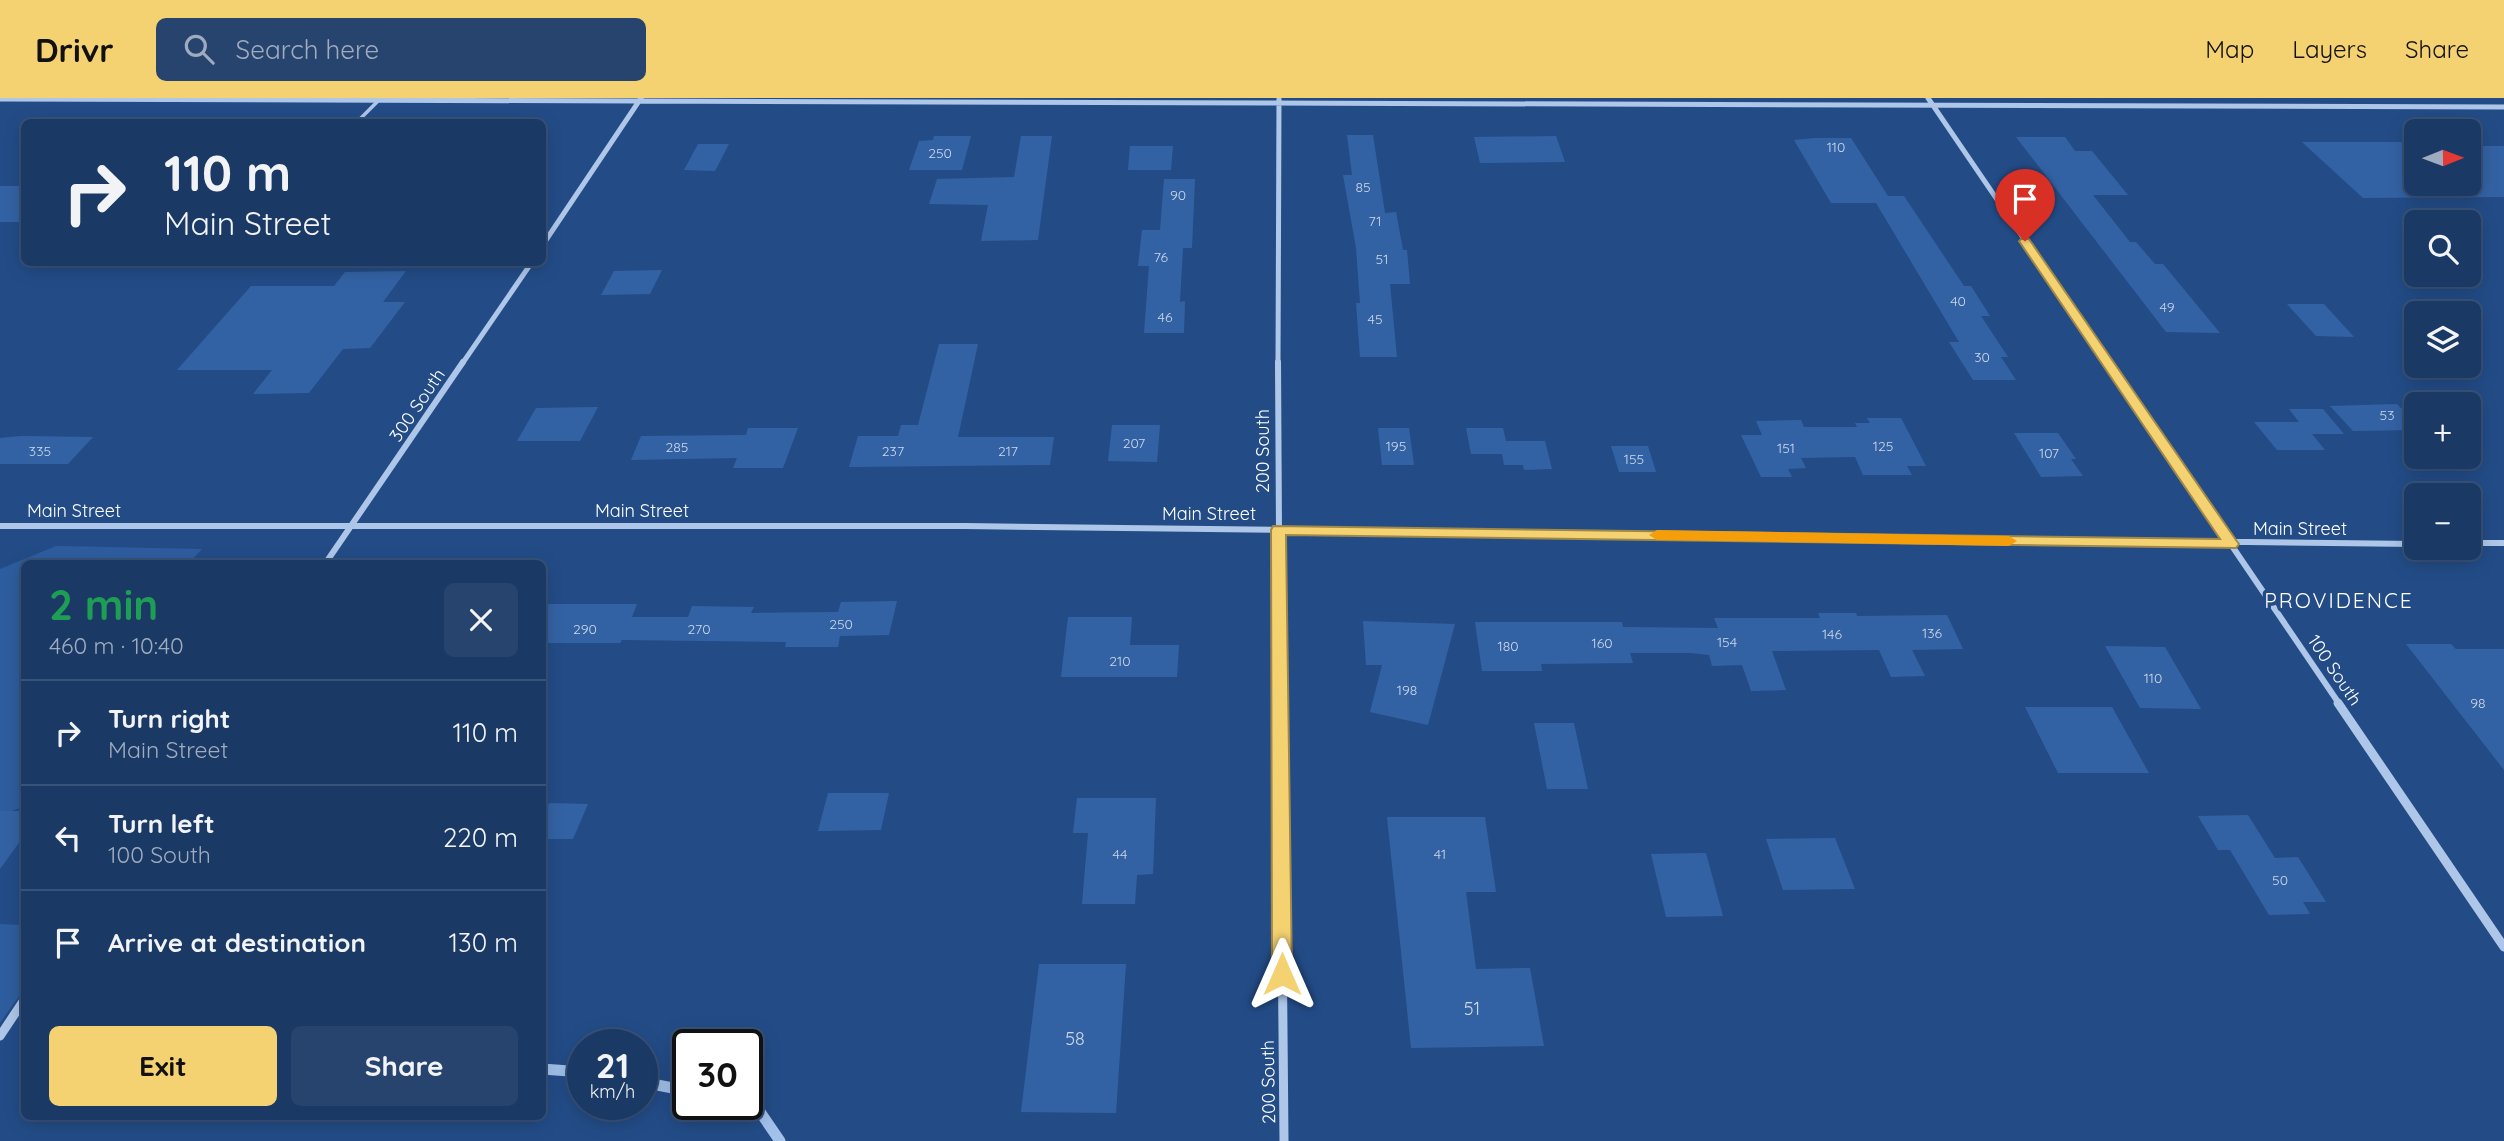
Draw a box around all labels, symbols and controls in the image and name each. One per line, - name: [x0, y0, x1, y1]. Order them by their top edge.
- search box: [156, 18, 646, 81]
- text: Drivr: [35, 29, 114, 70]
- icon: search: [180, 30, 218, 68]
- text: Search here: [236, 33, 379, 66]
- text: Map: [2205, 34, 2254, 64]
- text: Layers: [2292, 34, 2367, 64]
- text: Share: [2405, 34, 2469, 64]
- north arrow: [2404, 119, 2482, 196]
- map controls: [2404, 119, 2481, 560]
- house number: 110: [1827, 138, 1845, 156]
- text: 110 m: [164, 142, 291, 203]
- house number: 250: [928, 144, 952, 162]
- icon: right: [49, 147, 140, 238]
- pin: [1995, 169, 2055, 241]
- house number: 85: [1355, 178, 1371, 196]
- icon: arrive: [2006, 180, 2044, 218]
- house number: 90: [1170, 186, 1186, 204]
- text: Main Street: [164, 203, 331, 243]
- button: search: [2404, 210, 2481, 287]
- house number: 71: [1368, 212, 1382, 230]
- house number: 76: [1154, 248, 1169, 266]
- house number: 51: [1376, 250, 1388, 268]
- house number: 40: [1950, 292, 1966, 310]
- house number: 49: [2160, 298, 2175, 316]
- button: layers: [2404, 301, 2481, 378]
- house number: 46: [1158, 308, 1173, 326]
- house number: 45: [1367, 310, 1383, 328]
- house number: 30: [1974, 348, 1990, 366]
- street label: 300 South: [384, 364, 450, 446]
- button: +: [2404, 392, 2481, 469]
- house number: 53: [2380, 406, 2394, 424]
- street label: 200 South: [1251, 409, 1274, 493]
- house number: 207: [1123, 434, 1145, 452]
- house number: 195: [1386, 437, 1406, 455]
- house number: 125: [1873, 437, 1893, 455]
- house number: 285: [666, 438, 688, 456]
- house number: 151: [1777, 439, 1795, 457]
- house number: 335: [29, 442, 51, 460]
- house number: 237: [882, 442, 904, 460]
- house number: 217: [998, 442, 1018, 460]
- house number: 107: [2039, 444, 2059, 462]
- house number: 155: [1624, 450, 1644, 468]
- button: −: [2404, 483, 2481, 560]
- street label: Main Street: [27, 499, 121, 522]
- street label: Main Street: [595, 499, 689, 522]
- street label: Main Street: [1162, 502, 1256, 525]
- street label: Main Street: [2253, 517, 2347, 540]
- text: 2 min: [49, 578, 158, 631]
- button: close: [444, 583, 518, 657]
- district label: PROVIDENCE: [2264, 587, 2414, 613]
- house number: 250: [829, 615, 853, 633]
- house number: 290: [573, 620, 597, 638]
- house number: 270: [687, 620, 711, 638]
- house number: 136: [1922, 624, 1942, 642]
- house number: 146: [1822, 625, 1842, 643]
- street label: 100 South: [2303, 630, 2367, 710]
- text: 460 m · 10:40: [49, 631, 184, 660]
- house number: 154: [1717, 633, 1737, 651]
- house number: 160: [1591, 634, 1613, 652]
- house number: 180: [1497, 637, 1519, 655]
- house number: 210: [1109, 652, 1131, 670]
- house number: 110: [2144, 669, 2162, 687]
- house number: 198: [1397, 681, 1417, 699]
- house number: 98: [2470, 694, 2486, 712]
- text: Turn right: [108, 702, 230, 735]
- icon: right: [49, 714, 87, 752]
- text: 110 m: [452, 716, 518, 749]
- text: Main Street: [108, 735, 228, 764]
- text: Turn left: [108, 807, 215, 840]
- icon: left: [49, 819, 87, 857]
- text: 220 m: [443, 821, 518, 854]
- text: 100 South: [108, 840, 211, 869]
- house number: 44: [1113, 845, 1127, 863]
- house number: 41: [1434, 845, 1446, 863]
- house number: 50: [2272, 871, 2288, 889]
- icon: arrive: [49, 924, 87, 962]
- text: Arrive at destination: [108, 926, 366, 959]
- text: 130 m: [448, 926, 518, 959]
- position arrow: [1245, 937, 1319, 1011]
- house number: 51: [1464, 997, 1480, 1020]
- button: Exit: [49, 1026, 277, 1106]
- button: Share: [291, 1026, 518, 1106]
- house number: 58: [1065, 1027, 1085, 1050]
- speed limit sign: 30: [672, 1029, 763, 1120]
- street label: 200 South: [1256, 1040, 1280, 1124]
- text: 21: [596, 1043, 629, 1087]
- text: km/h: [590, 1080, 635, 1103]

